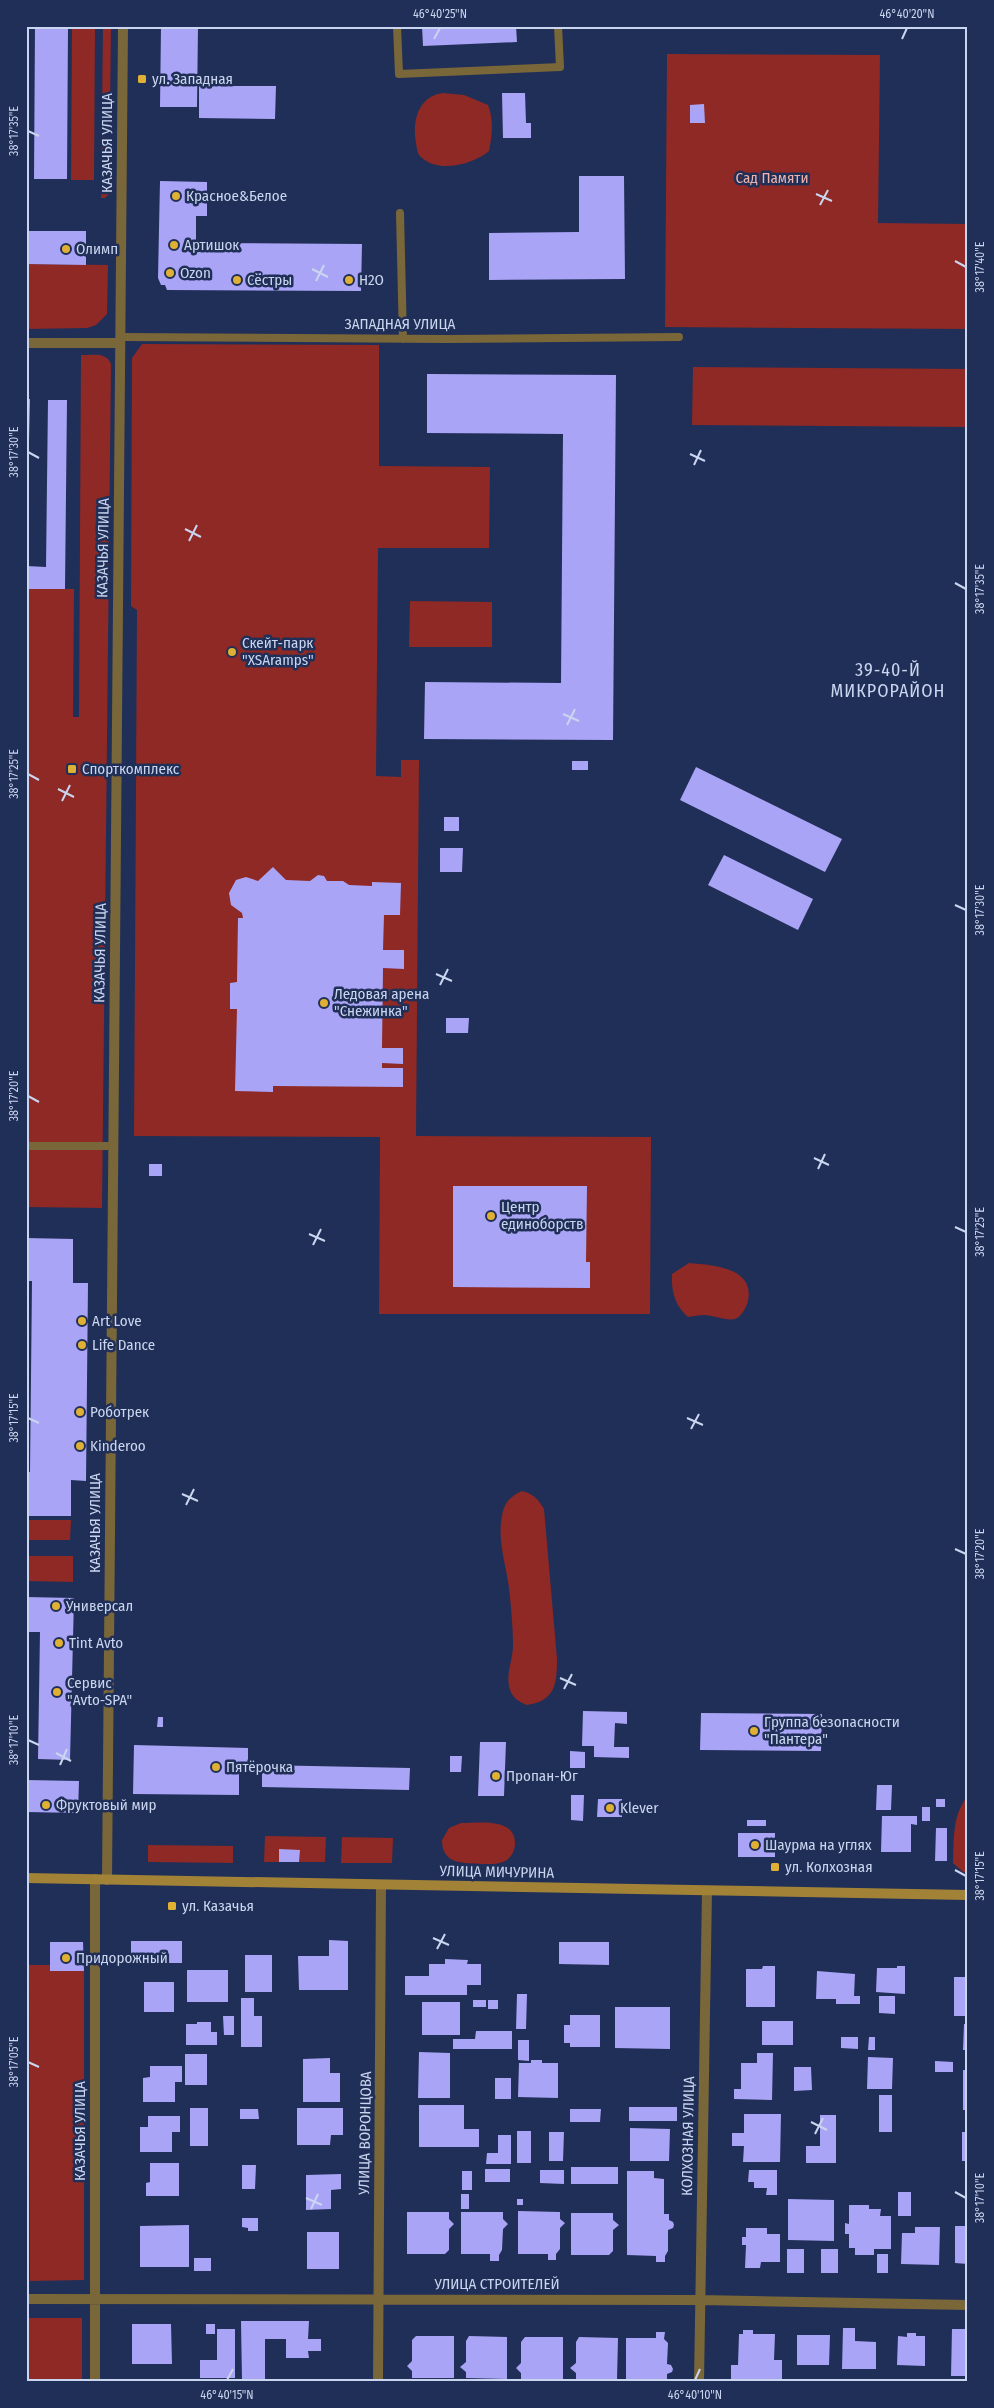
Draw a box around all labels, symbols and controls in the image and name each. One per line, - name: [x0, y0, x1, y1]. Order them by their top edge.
- text: 46°40'25"N: [413, 7, 467, 21]
- text: 46°40'20"N: [880, 7, 934, 21]
- place label: ул. Западная: [152, 70, 233, 88]
- marker: ул. Западная: [136, 73, 148, 85]
- street label: КАЗАЧЬЯ УЛИЦА: [98, 93, 116, 193]
- text: 38°17'35"E: [7, 106, 21, 156]
- park label: Сад Памяти: [735, 169, 809, 187]
- place label: Красное&Белое: [186, 187, 287, 205]
- marker: Красное&Белое: [170, 190, 182, 202]
- place label: Артишок: [184, 236, 239, 254]
- marker: Артишок: [168, 239, 180, 251]
- place label: Олимп: [76, 240, 118, 258]
- text: 38°17'40"E: [973, 241, 987, 292]
- marker: Олимп: [60, 243, 72, 255]
- place label: Ozon: [180, 264, 211, 282]
- marker: Ozon: [164, 267, 176, 279]
- place label: Сёстры: [247, 271, 292, 289]
- place label: H2O: [359, 271, 384, 289]
- marker: Сёстры: [231, 274, 243, 286]
- marker: H2O: [343, 274, 355, 286]
- street label: ЗАПАДНАЯ УЛИЦА: [345, 315, 455, 333]
- text: 38°17'30"E: [7, 426, 21, 477]
- street label: КАЗАЧЬЯ УЛИЦА: [93, 498, 113, 598]
- text: 38°17'35"E: [973, 564, 987, 614]
- place label: Скейт-парк "XSAramps": [242, 634, 314, 669]
- marker: Скейт-парк "XSAramps": [226, 646, 238, 658]
- district label: 39-40-Й МИКРОРАЙОН: [831, 659, 946, 702]
- text: 38°17'25"E: [7, 749, 21, 799]
- place label: Спорткомплекс: [82, 760, 180, 778]
- marker: Спорткомплекс: [66, 763, 78, 775]
- text: 38°17'30"E: [973, 884, 987, 935]
- street label: КАЗАЧЬЯ УЛИЦА: [90, 903, 110, 1003]
- place label: Ледовая арена "Снежинка": [334, 985, 429, 1020]
- marker: Ледовая арена "Снежинка": [318, 997, 330, 1009]
- text: 38°17'20"E: [7, 1070, 21, 1121]
- place label: Центр единоборств: [501, 1198, 583, 1233]
- text: 38°17'25"E: [973, 1207, 987, 1257]
- marker: Центр единоборств: [485, 1210, 497, 1222]
- place label: Art Love: [92, 1312, 142, 1330]
- marker: Art Love: [76, 1315, 88, 1327]
- place label: Life Dance: [92, 1336, 155, 1354]
- marker: Life Dance: [76, 1339, 88, 1351]
- text: 38°17'15"E: [7, 1393, 21, 1443]
- place label: Роботрек: [90, 1403, 149, 1421]
- marker: Роботрек: [74, 1406, 86, 1418]
- place label: Kinderoo: [90, 1437, 146, 1455]
- marker: Kinderoo: [74, 1440, 86, 1452]
- street label: КАЗАЧЬЯ УЛИЦА: [86, 1473, 104, 1573]
- text: 38°17'20"E: [973, 1528, 987, 1579]
- place label: Универсал: [65, 1597, 133, 1615]
- marker: Универсал: [50, 1600, 62, 1612]
- place label: Tint Avto: [69, 1634, 123, 1652]
- marker: Tint Avto: [53, 1637, 65, 1649]
- place label: Сервис "Avto-SPA": [67, 1674, 132, 1709]
- marker: Сервис "Avto-SPA": [51, 1686, 63, 1698]
- place label: Группа безопасности "Пантера": [764, 1713, 900, 1748]
- text: 38°17'10"E: [7, 1715, 21, 1765]
- marker: Группа безопасности "Пантера": [748, 1725, 760, 1737]
- place label: Пятёрочка: [226, 1758, 293, 1776]
- marker: Пятёрочка: [210, 1761, 222, 1773]
- place label: Пропан-Юг: [506, 1767, 578, 1785]
- marker: Пропан-Юг: [490, 1770, 502, 1782]
- place label: Фруктовый мир: [56, 1796, 157, 1814]
- marker: Фруктовый мир: [40, 1799, 52, 1811]
- place label: Klever: [620, 1799, 659, 1817]
- marker: Klever: [604, 1802, 616, 1814]
- place label: Шаурма на углях: [765, 1836, 872, 1854]
- marker: Шаурма на углях: [749, 1839, 761, 1851]
- text: 38°17'15"E: [973, 1851, 987, 1901]
- place label: ул. Колхозная: [785, 1858, 873, 1876]
- marker: ул. Колхозная: [769, 1861, 781, 1873]
- street label: УЛИЦА МИЧУРИНА: [439, 1862, 555, 1882]
- place label: ул. Казачья: [182, 1897, 254, 1915]
- marker: ул. Казачья: [166, 1900, 178, 1912]
- place label: Придорожный: [76, 1949, 168, 1967]
- marker: Придорожный: [60, 1952, 72, 1964]
- text: 38°17'05"E: [7, 2036, 21, 2087]
- street label: УЛИЦА ВОРОНЦОВА: [355, 2071, 375, 2196]
- street label: КОЛХОЗНАЯ УЛИЦА: [678, 2076, 698, 2196]
- street label: КАЗАЧЬЯ УЛИЦА: [71, 2081, 89, 2181]
- text: 38°17'10"E: [973, 2173, 987, 2223]
- street label: УЛИЦА СТРОИТЕЛЕЙ: [433, 2275, 560, 2293]
- text: 46°40'15"N: [200, 2388, 254, 2402]
- text: 46°40'10"N: [668, 2388, 722, 2402]

